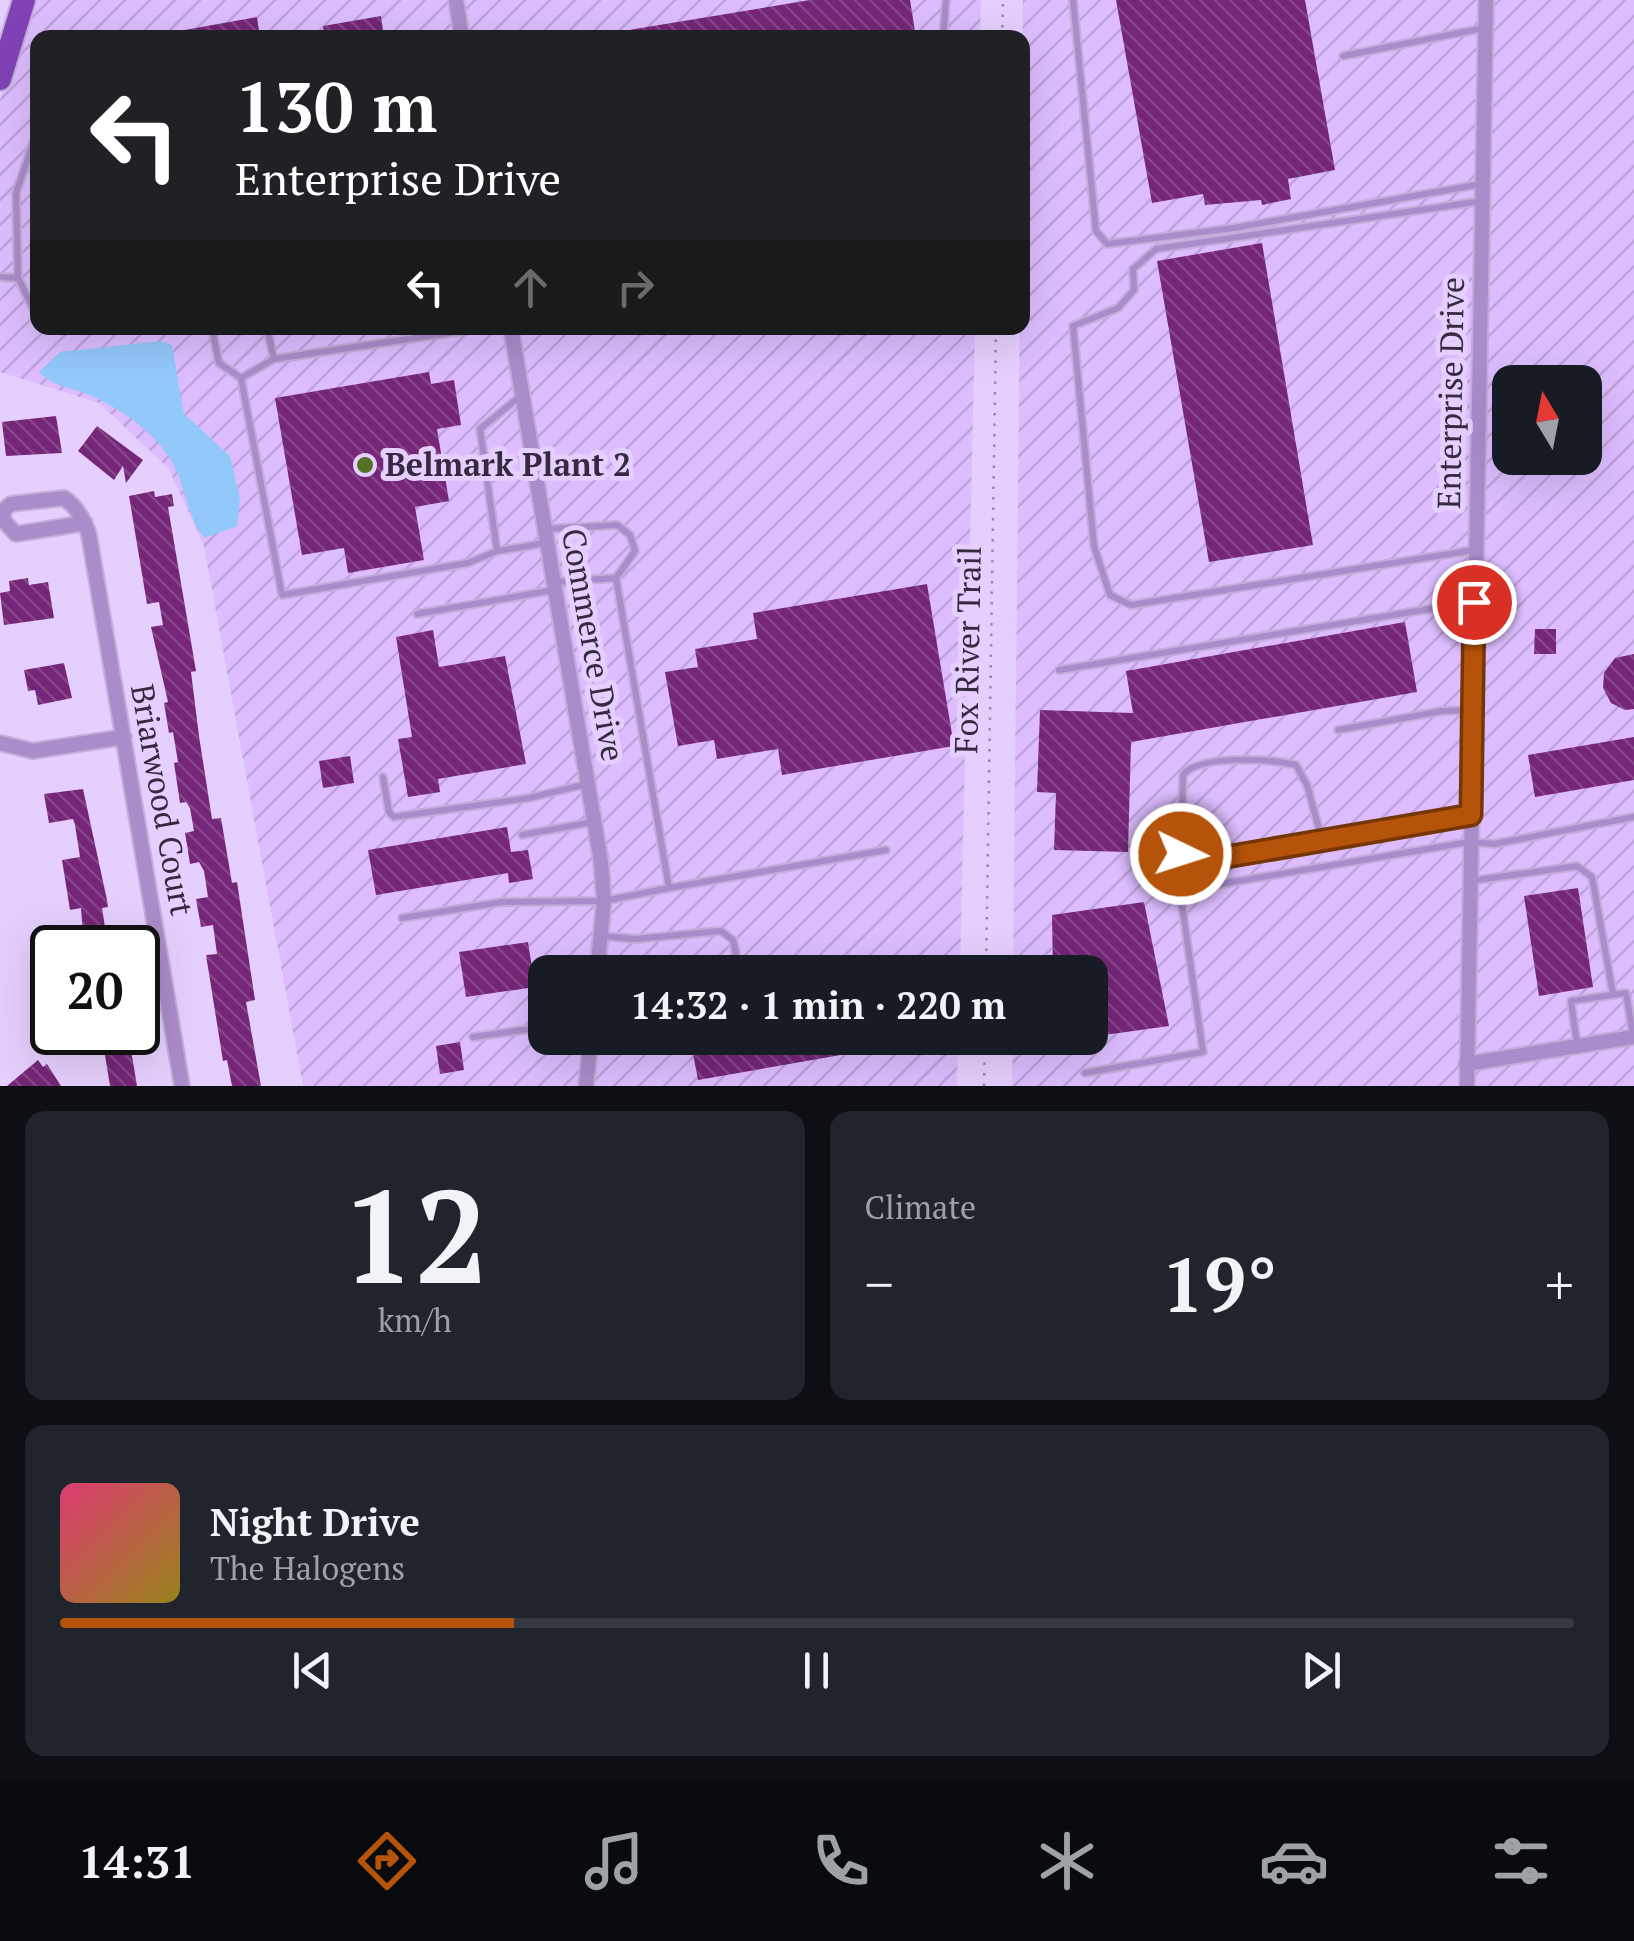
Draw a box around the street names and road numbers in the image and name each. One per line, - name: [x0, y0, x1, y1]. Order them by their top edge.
- street label: Enterprise Drive: [1427, 277, 1473, 509]
- street label: Commerce Drive: [553, 525, 635, 765]
- street label: Fox River Trail: [944, 546, 990, 754]
- street label: Briarwood Court: [122, 681, 204, 919]

